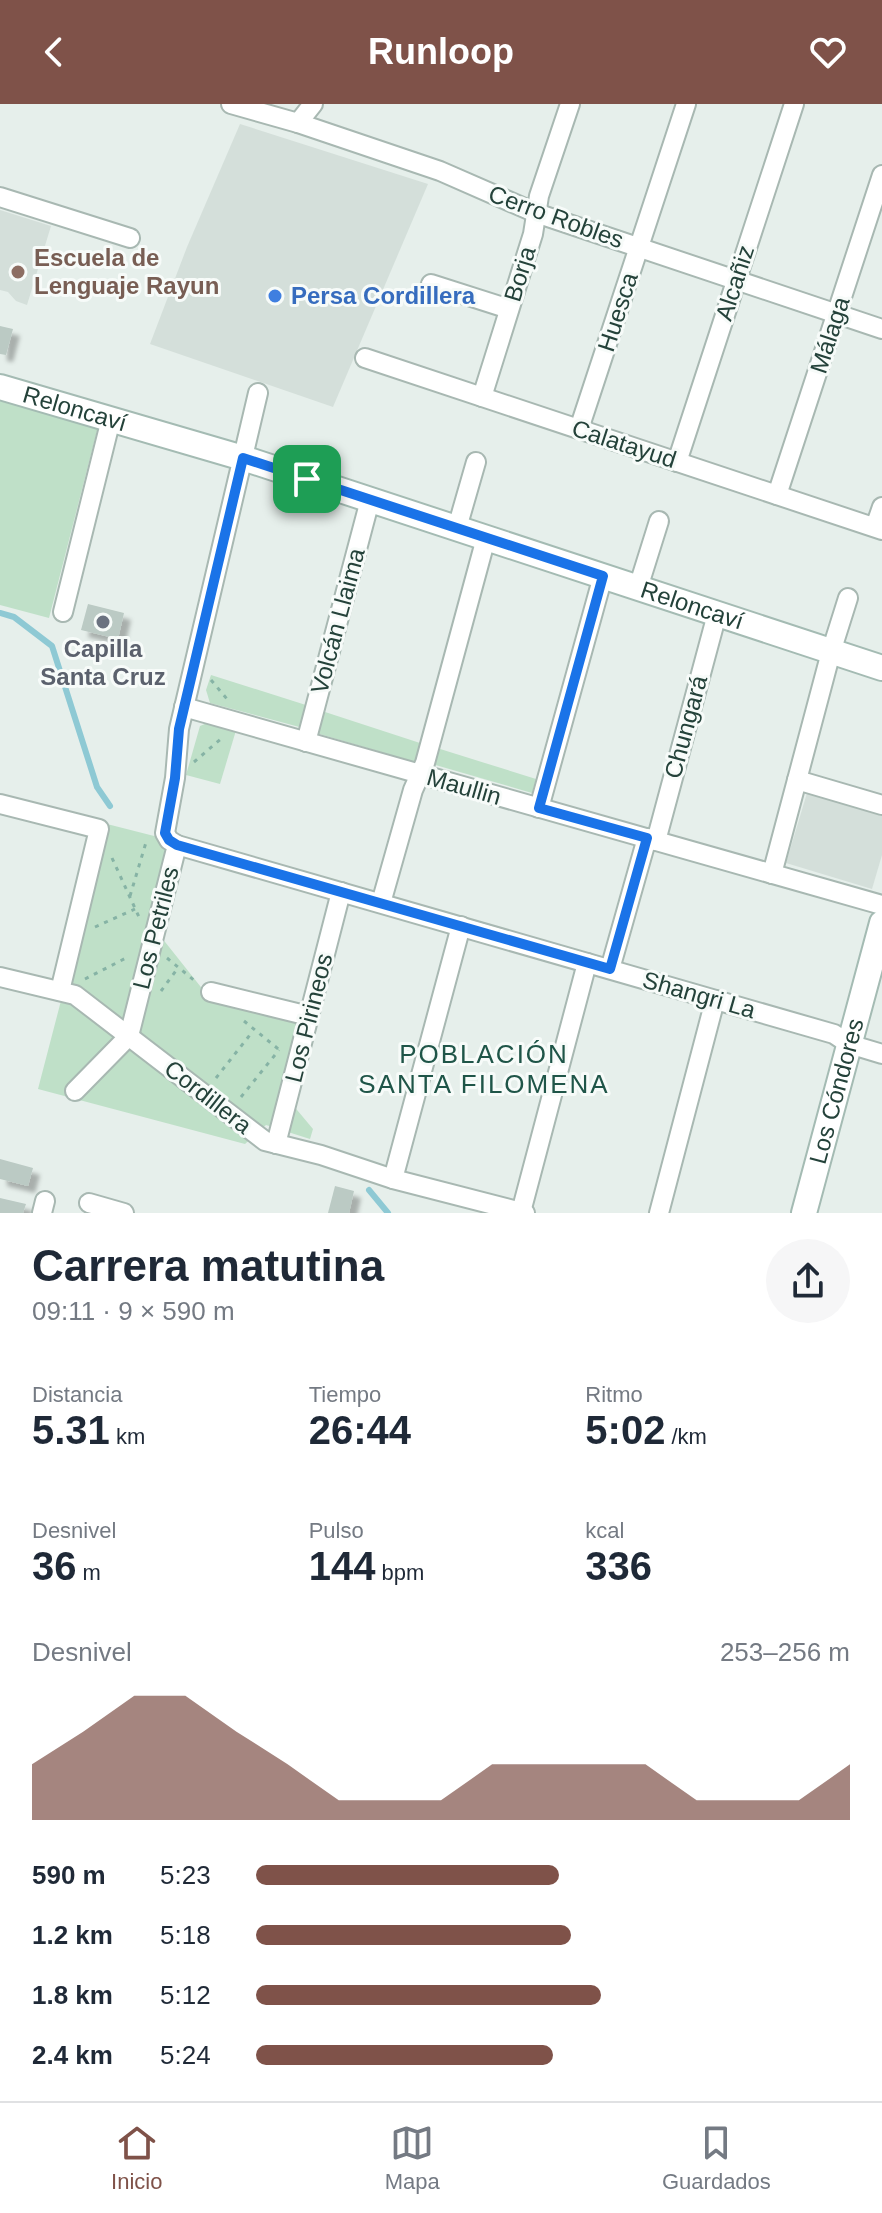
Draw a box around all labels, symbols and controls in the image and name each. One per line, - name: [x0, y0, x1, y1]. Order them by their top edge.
- icon: back: [32, 30, 76, 74]
- icon: heart: [806, 30, 850, 74]
- text: Runloop: [368, 31, 514, 72]
- street label: Cerro Robles: [485, 180, 627, 253]
- street label: Borja: [498, 242, 541, 305]
- street label: Alcañiz: [710, 242, 759, 324]
- place label: Escuela de Lenguaje Rayun: [34, 244, 219, 299]
- marker: Escuela de Lenguaje Rayun: [9, 263, 27, 281]
- street label: Huesca: [592, 268, 643, 355]
- place label: Persa Cordillera: [291, 282, 476, 309]
- marker: Persa Cordillera: [266, 287, 284, 305]
- street label: Málaga: [805, 293, 855, 376]
- street label: Reloncaví: [20, 380, 130, 436]
- street label: Calatayud: [569, 414, 680, 473]
- pin: [273, 445, 341, 513]
- icon: arrive: [285, 457, 329, 501]
- street label: Volcán Llaima: [305, 545, 370, 697]
- street label: Reloncaví: [637, 576, 748, 635]
- marker: Capilla Santa Cruz: [94, 613, 112, 631]
- place label: Capilla Santa Cruz: [40, 635, 166, 690]
- street label: Chungará: [659, 672, 712, 781]
- street label: Maullin: [424, 763, 504, 810]
- street label: Los Petriles: [127, 864, 184, 992]
- street label: Los Pirineos: [279, 951, 338, 1085]
- street label: Shangri La: [640, 966, 759, 1024]
- street label: Los Cóndores: [804, 1015, 869, 1167]
- district label: POBLACIÓN SANTA FILOMENA: [358, 1039, 610, 1099]
- street label: Cordillera: [160, 1054, 258, 1139]
- button: share: [766, 1239, 850, 1323]
- text: Carrera matutina: [32, 1241, 384, 1290]
- text: 09:11 · 9 × 590 m: [32, 1296, 235, 1326]
- text: Distancia: [32, 1382, 122, 1407]
- text: Tiempo: [309, 1382, 381, 1407]
- text: Ritmo: [585, 1382, 643, 1407]
- text: 5.31: [32, 1408, 110, 1452]
- text: 26:44: [309, 1408, 411, 1452]
- text: 5:02: [585, 1408, 665, 1452]
- text: km: [110, 1424, 145, 1449]
- text: /km: [665, 1424, 707, 1449]
- text: Desnivel: [32, 1518, 116, 1543]
- text: Pulso: [309, 1518, 364, 1543]
- text: kcal: [585, 1518, 624, 1543]
- text: 36: [32, 1544, 77, 1588]
- text: 144: [309, 1544, 375, 1588]
- text: 336: [585, 1544, 652, 1588]
- text: m: [77, 1560, 101, 1585]
- text: bpm: [375, 1560, 424, 1585]
- text: Desnivel: [32, 1637, 132, 1667]
- text: 253–256 m: [720, 1637, 850, 1667]
- text: 590 m: [32, 1860, 106, 1890]
- text: 5:23: [160, 1860, 211, 1890]
- text: 1.2 km: [32, 1920, 113, 1950]
- text: 5:18: [160, 1920, 211, 1950]
- text: 1.8 km: [32, 1980, 113, 2010]
- text: 5:12: [160, 1980, 211, 2010]
- text: 2.4 km: [32, 2040, 113, 2070]
- text: 5:24: [160, 2040, 211, 2070]
- tab: Inicio: [111, 2121, 162, 2195]
- tab: Mapa: [385, 2121, 440, 2195]
- tab: Guardados: [662, 2121, 771, 2195]

